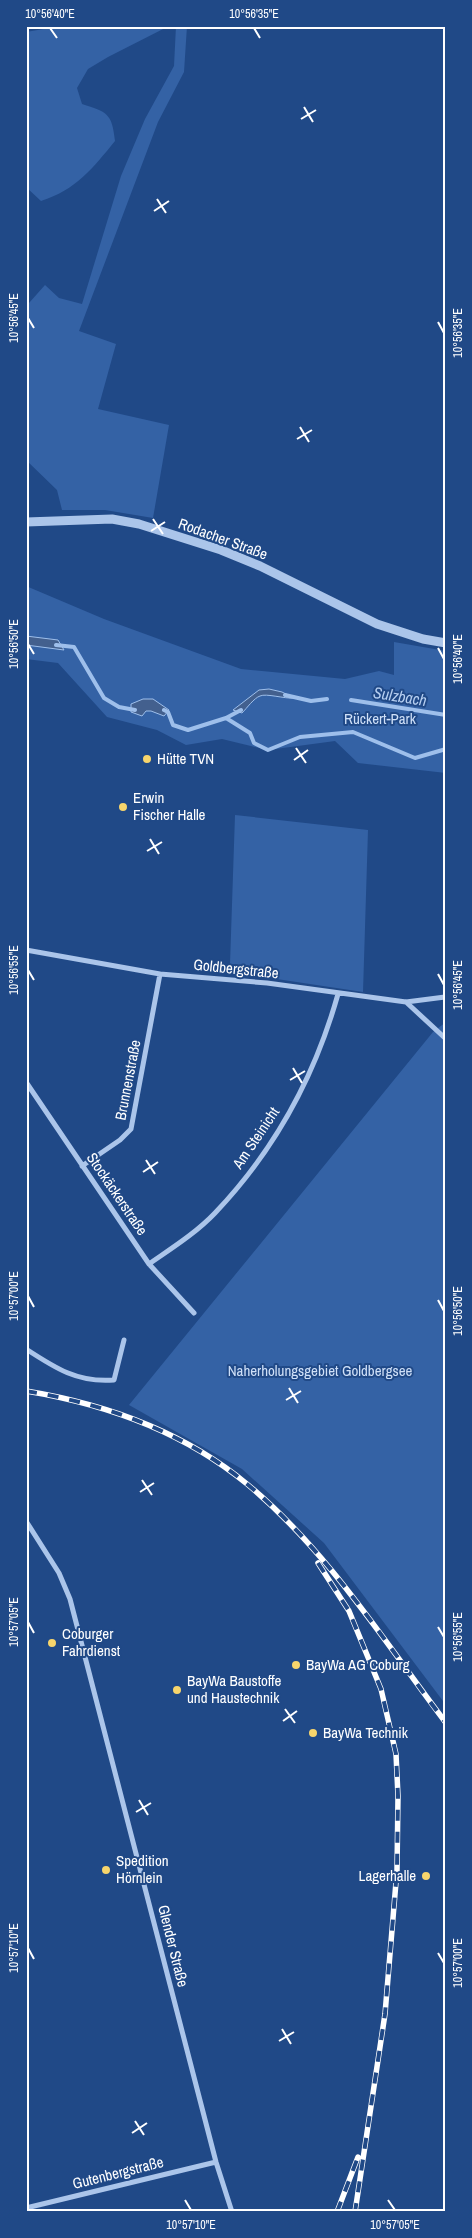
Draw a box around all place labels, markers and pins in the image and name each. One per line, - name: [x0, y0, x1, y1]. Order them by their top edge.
- place label: Hütte TVN: [157, 748, 214, 769]
- marker: Hütte TVN: [141, 753, 153, 765]
- place label: Erwin Fischer Halle: [133, 787, 206, 825]
- marker: Erwin Fischer Halle: [117, 801, 129, 813]
- place label: Coburger Fahrdienst: [62, 1623, 121, 1661]
- marker: Coburger Fahrdienst: [46, 1637, 58, 1649]
- place label: BayWa AG Coburg: [306, 1654, 410, 1675]
- marker: BayWa AG Coburg: [290, 1659, 302, 1671]
- place label: BayWa Baustoffe und Haustechnik: [187, 1670, 282, 1708]
- marker: BayWa Baustoffe und Haustechnik: [171, 1684, 183, 1696]
- place label: BayWa Technik: [323, 1722, 409, 1743]
- marker: BayWa Technik: [307, 1727, 319, 1739]
- place label: Spedition Hörnlein: [116, 1850, 169, 1888]
- marker: Spedition Hörnlein: [100, 1864, 112, 1876]
- place label: Lagerhalle: [359, 1865, 416, 1886]
- marker: Lagerhalle: [420, 1870, 432, 1882]

